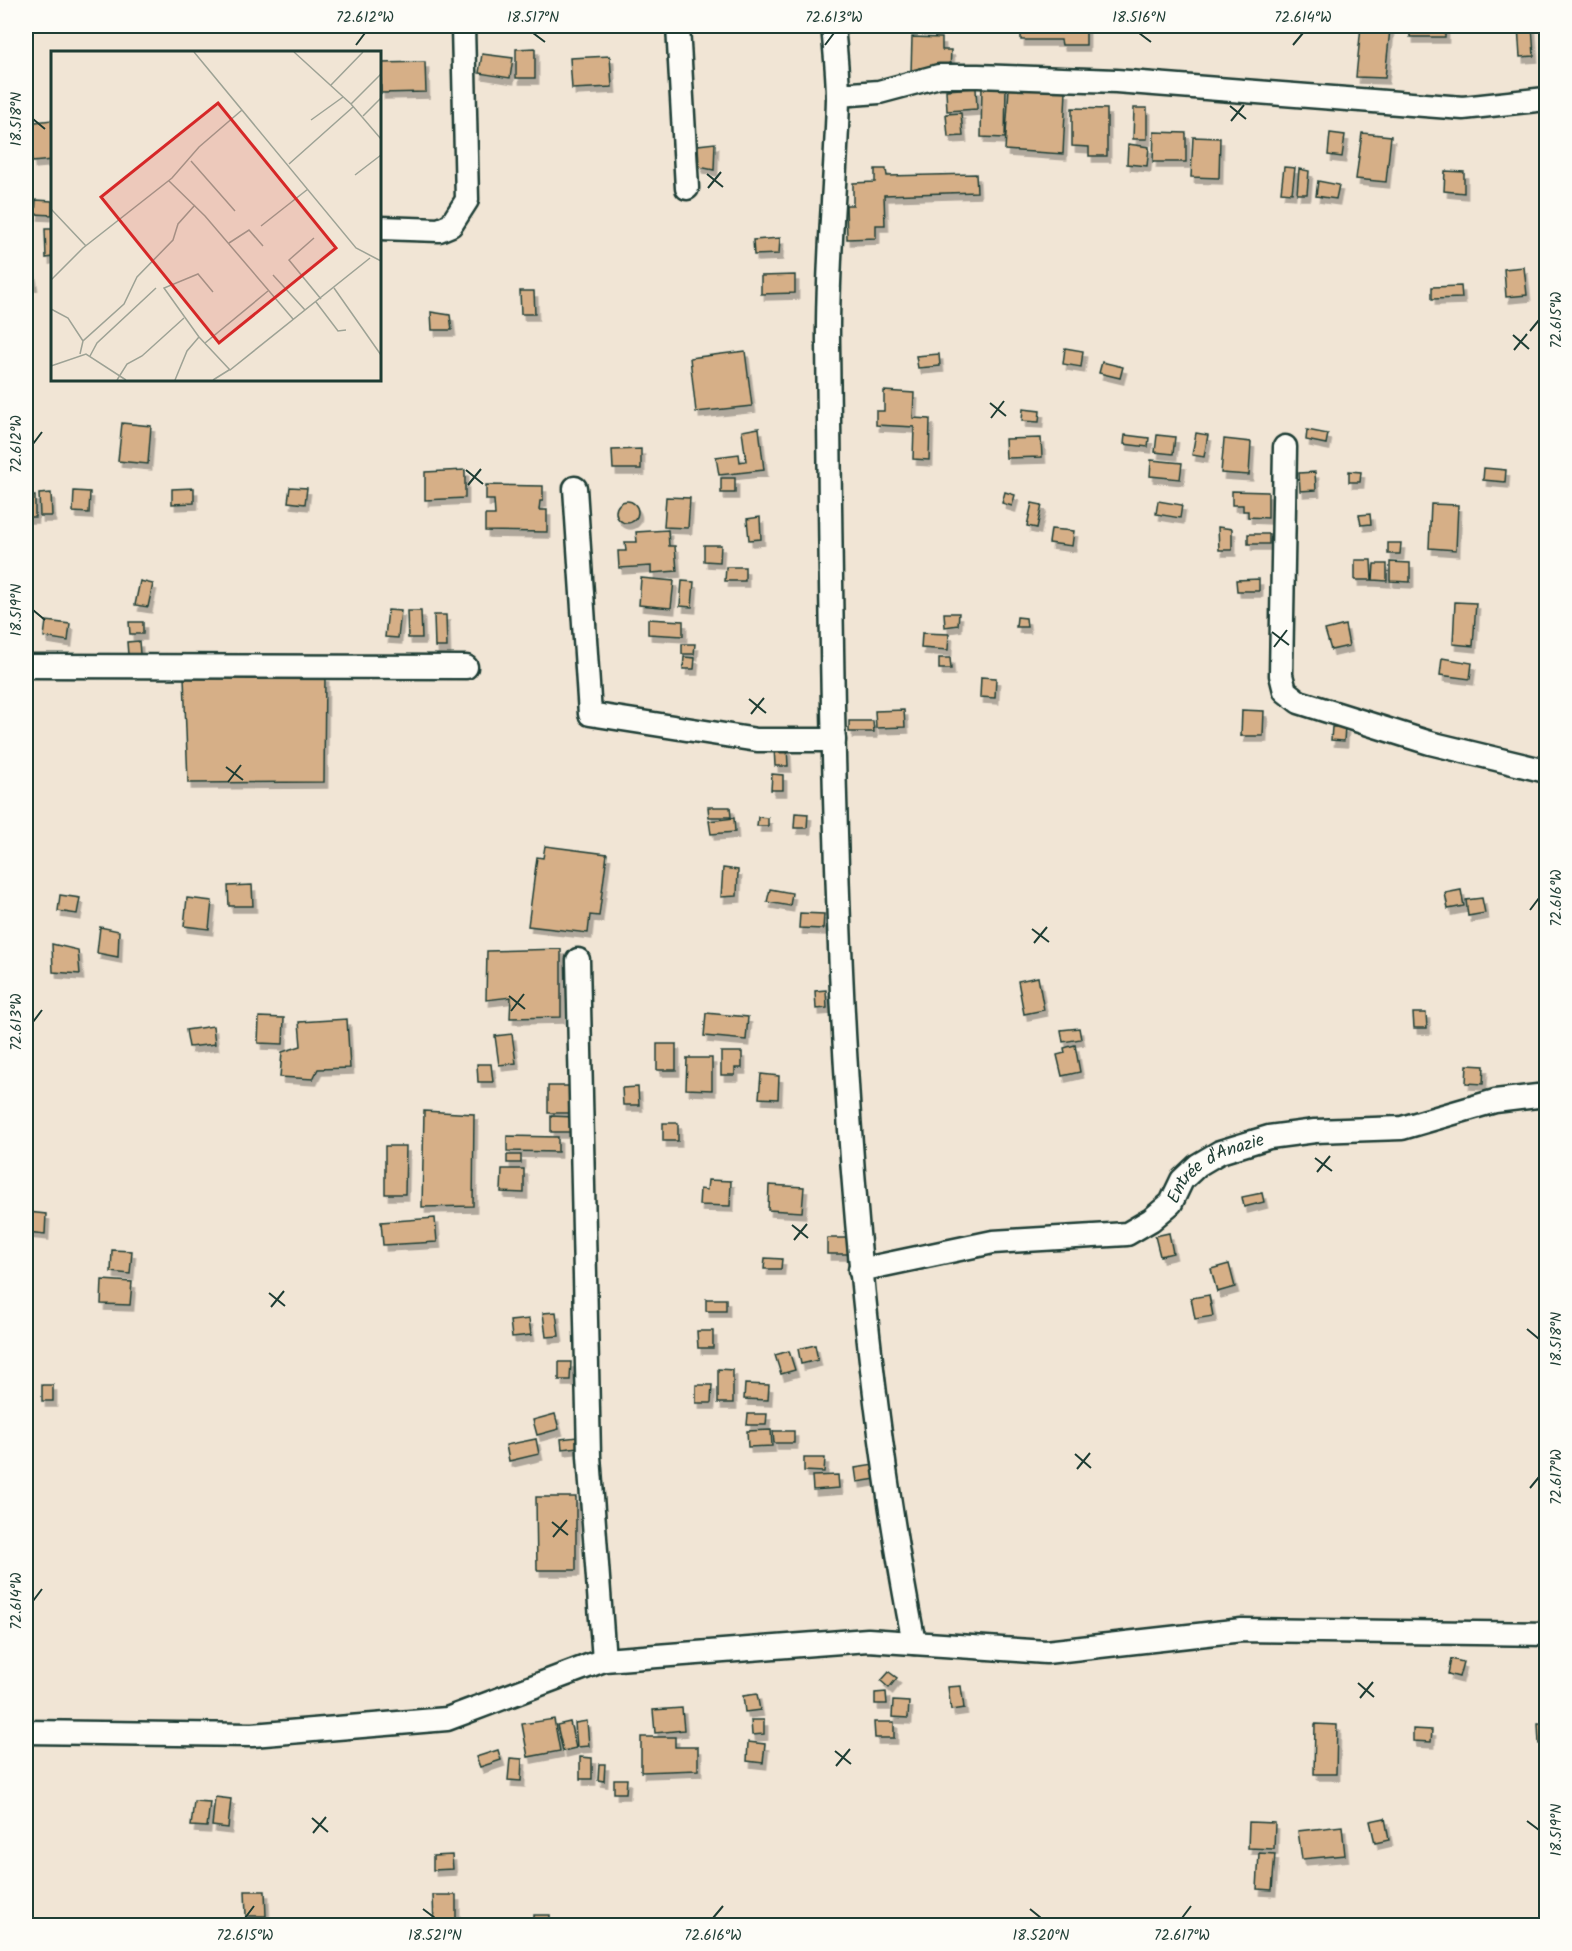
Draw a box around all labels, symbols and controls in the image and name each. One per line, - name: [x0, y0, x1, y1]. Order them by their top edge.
- text: 72.612°W: [336, 6, 394, 30]
- text: 18.517°N: [507, 6, 559, 30]
- text: 72.613°W: [805, 6, 863, 30]
- text: 18.516°N: [1112, 6, 1166, 30]
- text: 72.614°W: [1274, 6, 1332, 30]
- inset map: [51, 51, 381, 381]
- text: 18.518°N: [5, 92, 29, 146]
- text: 72.615°W: [1545, 291, 1569, 349]
- text: 72.612°W: [5, 415, 29, 473]
- text: 18.519°N: [5, 584, 29, 636]
- text: 72.616°W: [1545, 869, 1569, 927]
- text: 72.613°W: [5, 993, 29, 1051]
- street label: Entrée d'Anazie: [1160, 1126, 1268, 1209]
- text: 18.518°N: [1545, 1312, 1569, 1366]
- text: 72.617°W: [1545, 1449, 1569, 1505]
- text: 72.614°W: [5, 1572, 29, 1630]
- text: 18.519°N: [1545, 1804, 1569, 1856]
- text: 72.615°W: [216, 1924, 274, 1948]
- text: 18.521°N: [408, 1924, 462, 1948]
- text: 72.616°W: [684, 1924, 742, 1948]
- text: 18.520°N: [1013, 1924, 1069, 1948]
- text: 72.617°W: [1154, 1924, 1210, 1948]

